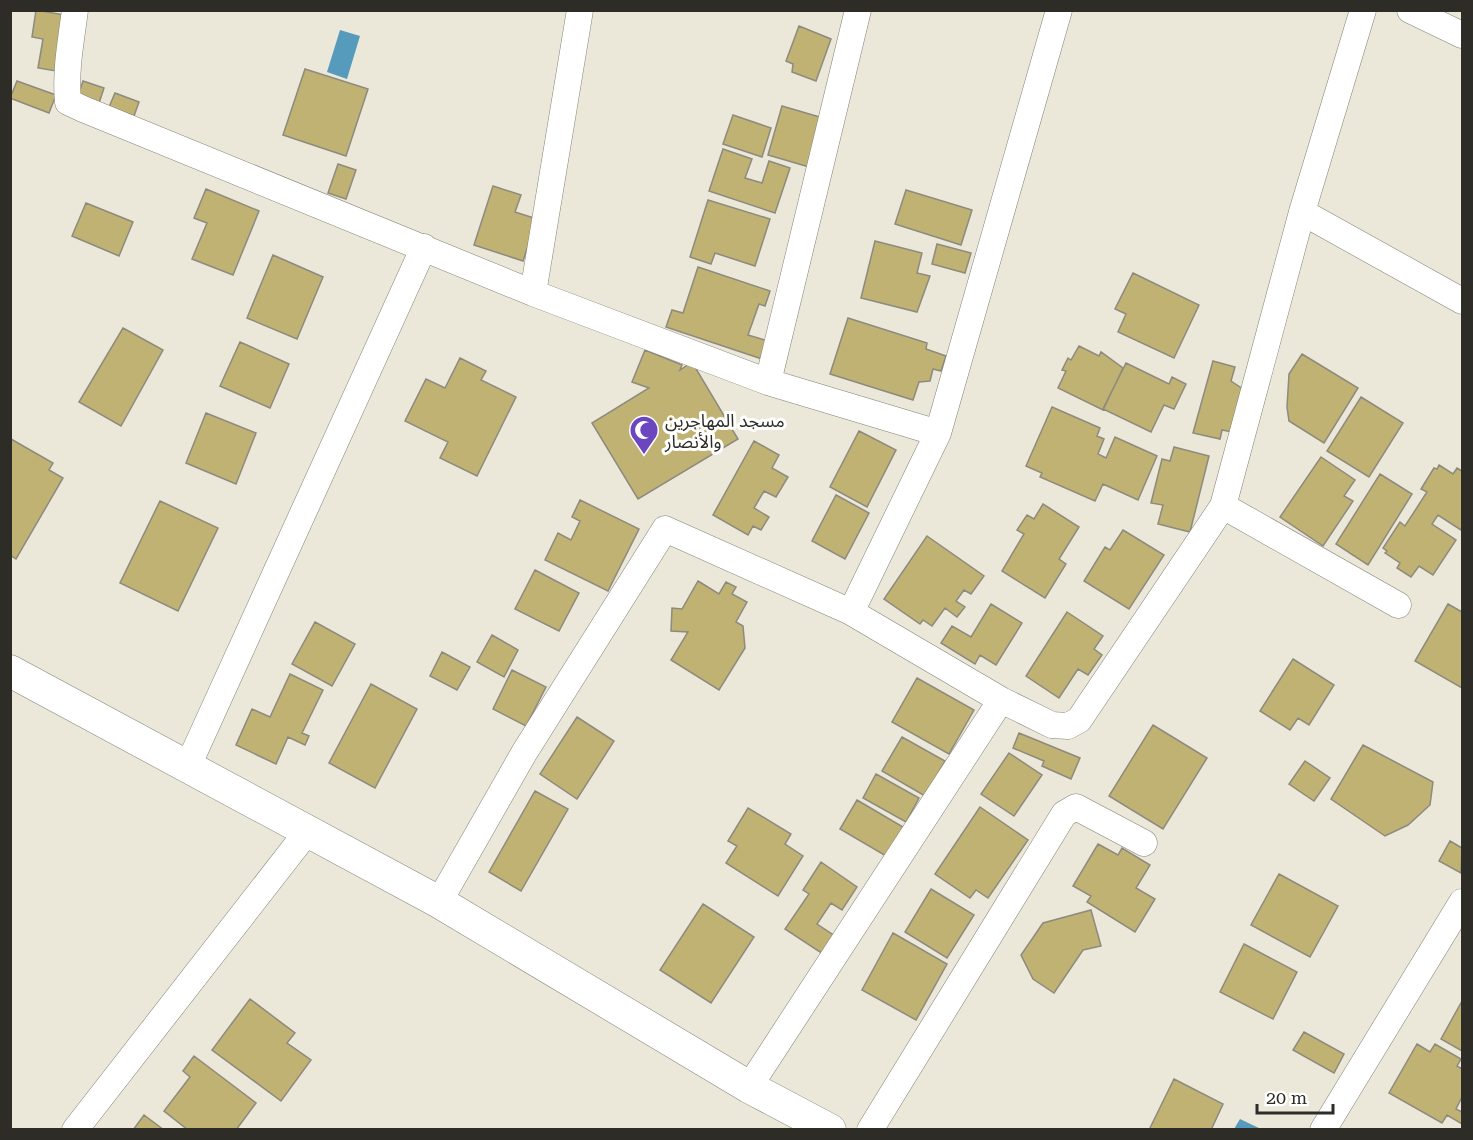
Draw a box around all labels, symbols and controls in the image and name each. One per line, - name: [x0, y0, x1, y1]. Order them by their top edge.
- place label: مسجد المهاجرين والأنصار: [664, 410, 785, 453]
- mosque icon: مسجد المهاجرين والأنصار: [628, 414, 660, 456]
- scale bar: [1257, 1077, 1334, 1115]
- text: 20 m: [1266, 1087, 1307, 1108]

